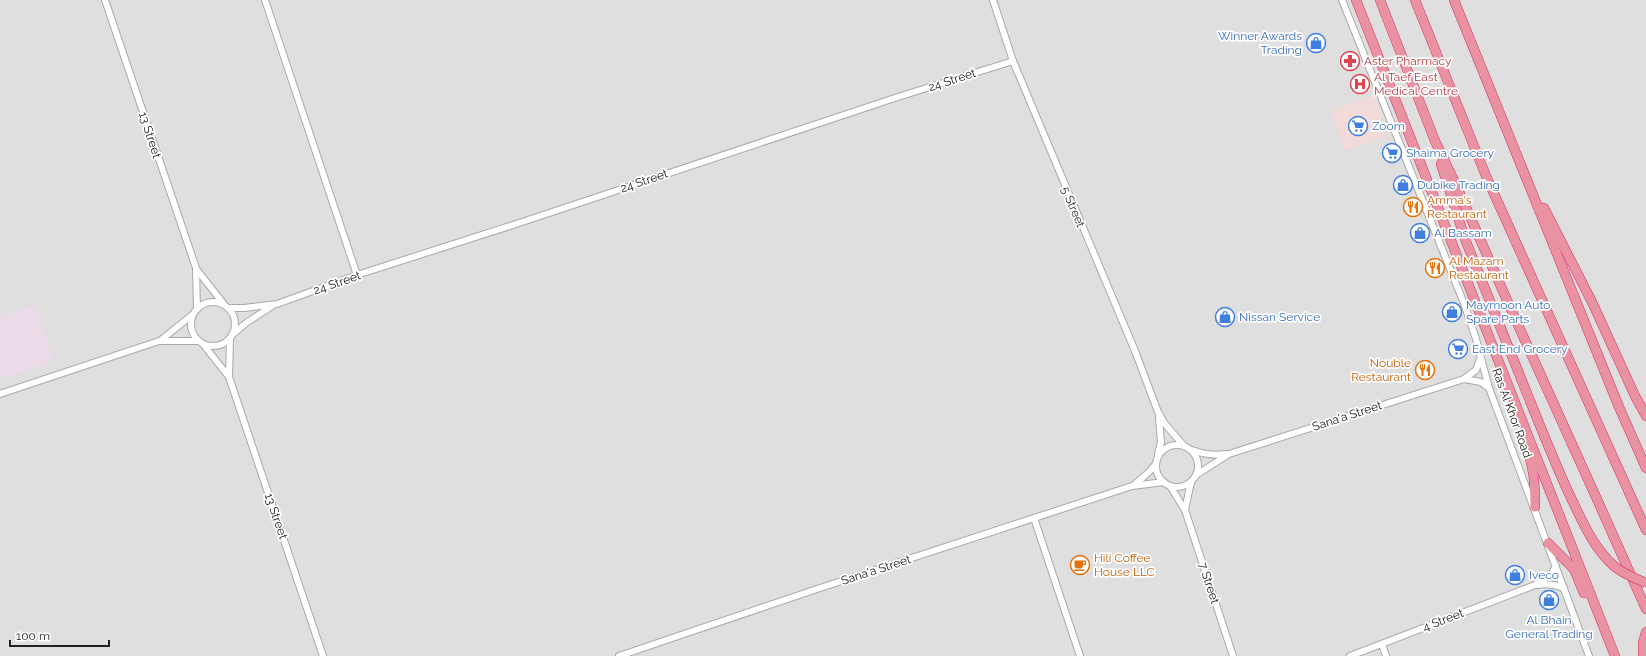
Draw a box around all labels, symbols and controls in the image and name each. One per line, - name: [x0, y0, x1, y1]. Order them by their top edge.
- place label: Winner Awards Trading: [1218, 29, 1302, 57]
- shop icon: Winner Awards Trading: [1305, 32, 1327, 54]
- pharmacy icon: Aster Pharmacy: [1339, 50, 1361, 72]
- place label: Aster Pharmacy: [1364, 54, 1452, 68]
- street label: 24 Street: [926, 66, 978, 94]
- place label: Al Taef East Medical Centre: [1374, 70, 1458, 98]
- hospital icon: Al Taef East Medical Centre: [1349, 73, 1371, 95]
- street label: 13 Street: [136, 110, 164, 160]
- supermarket icon: Zoom: [1347, 115, 1369, 137]
- place label: Zoom: [1372, 119, 1405, 133]
- supermarket icon: Shaima Grocery: [1381, 142, 1403, 164]
- place label: Shaima Grocery: [1406, 146, 1495, 160]
- street label: 24 Street: [618, 166, 670, 196]
- shop icon: Dubike Trading: [1392, 174, 1414, 196]
- place label: Dubike Trading: [1417, 178, 1500, 192]
- street label: 5 Street: [1058, 185, 1088, 229]
- place label: Amma's Restaurant: [1427, 193, 1487, 221]
- restaurant icon: Amma's Restaurant: [1402, 196, 1424, 218]
- shop icon: Al Bassam: [1409, 222, 1431, 244]
- place label: Al Bassam: [1434, 226, 1492, 240]
- place label: Al Mazam Restaurant: [1449, 254, 1509, 282]
- restaurant icon: Al Mazam Restaurant: [1424, 257, 1446, 279]
- street label: 24 Street: [311, 268, 363, 298]
- place label: Maymoon Auto Spare Parts: [1466, 298, 1550, 326]
- shop icon: Maymoon Auto Spare Parts: [1441, 301, 1463, 323]
- shop icon: Nissan Service: [1214, 306, 1236, 328]
- place label: Nissan Service: [1239, 310, 1320, 324]
- supermarket icon: East End Grocery: [1447, 338, 1469, 360]
- place label: East End Grocery: [1472, 342, 1568, 356]
- place label: Nouble Restaurant: [1351, 356, 1411, 384]
- restaurant icon: Nouble Restaurant: [1414, 359, 1436, 381]
- street label: Ras Al Khor Road: [1489, 366, 1535, 460]
- street label: Sana'a Street: [1310, 398, 1384, 434]
- street label: 13 Street: [262, 491, 290, 541]
- place label: Hili Coffee House LLC: [1094, 551, 1155, 579]
- street label: Sana'a Street: [839, 552, 913, 588]
- cafe icon: Hili Coffee House LLC: [1069, 554, 1091, 576]
- street label: 7 Street: [1196, 561, 1222, 605]
- shop icon: Iveco: [1504, 564, 1526, 586]
- place label: Iveco: [1529, 568, 1559, 582]
- shop icon: Al Bhain General Trading: [1538, 589, 1560, 611]
- street label: 4 Street: [1420, 606, 1466, 634]
- place label: Al Bhain General Trading: [1505, 613, 1593, 641]
- scale bar: [10, 622, 109, 648]
- text: 100 m: [16, 629, 50, 643]

